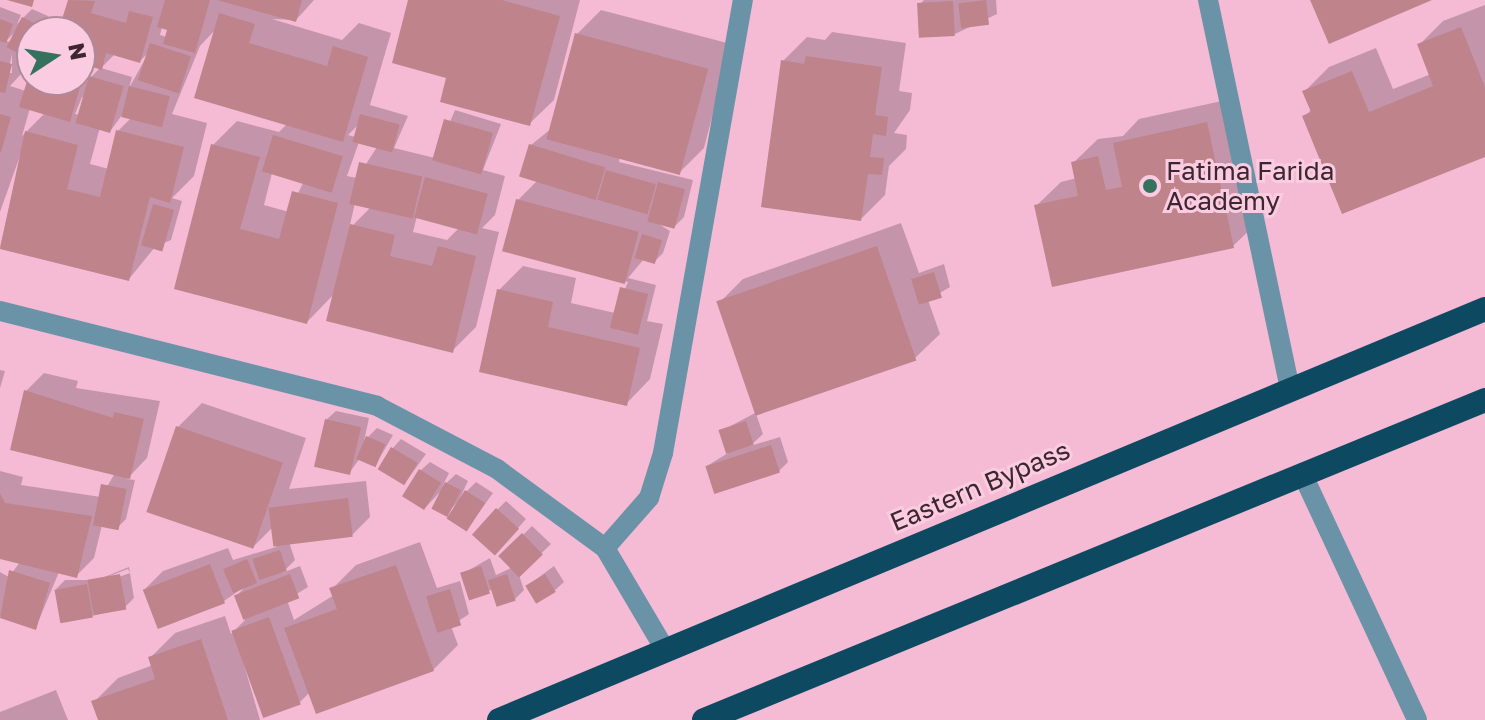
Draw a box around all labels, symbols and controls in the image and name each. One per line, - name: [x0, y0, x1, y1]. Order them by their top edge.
- north arrow: [16, 16, 96, 96]
- text: N: [63, 40, 93, 62]
- place label: Fatima Farida Academy: [1166, 155, 1334, 216]
- marker: Fatima Farida Academy: [1141, 177, 1159, 195]
- street label: Eastern Bypass: [885, 434, 1075, 538]

